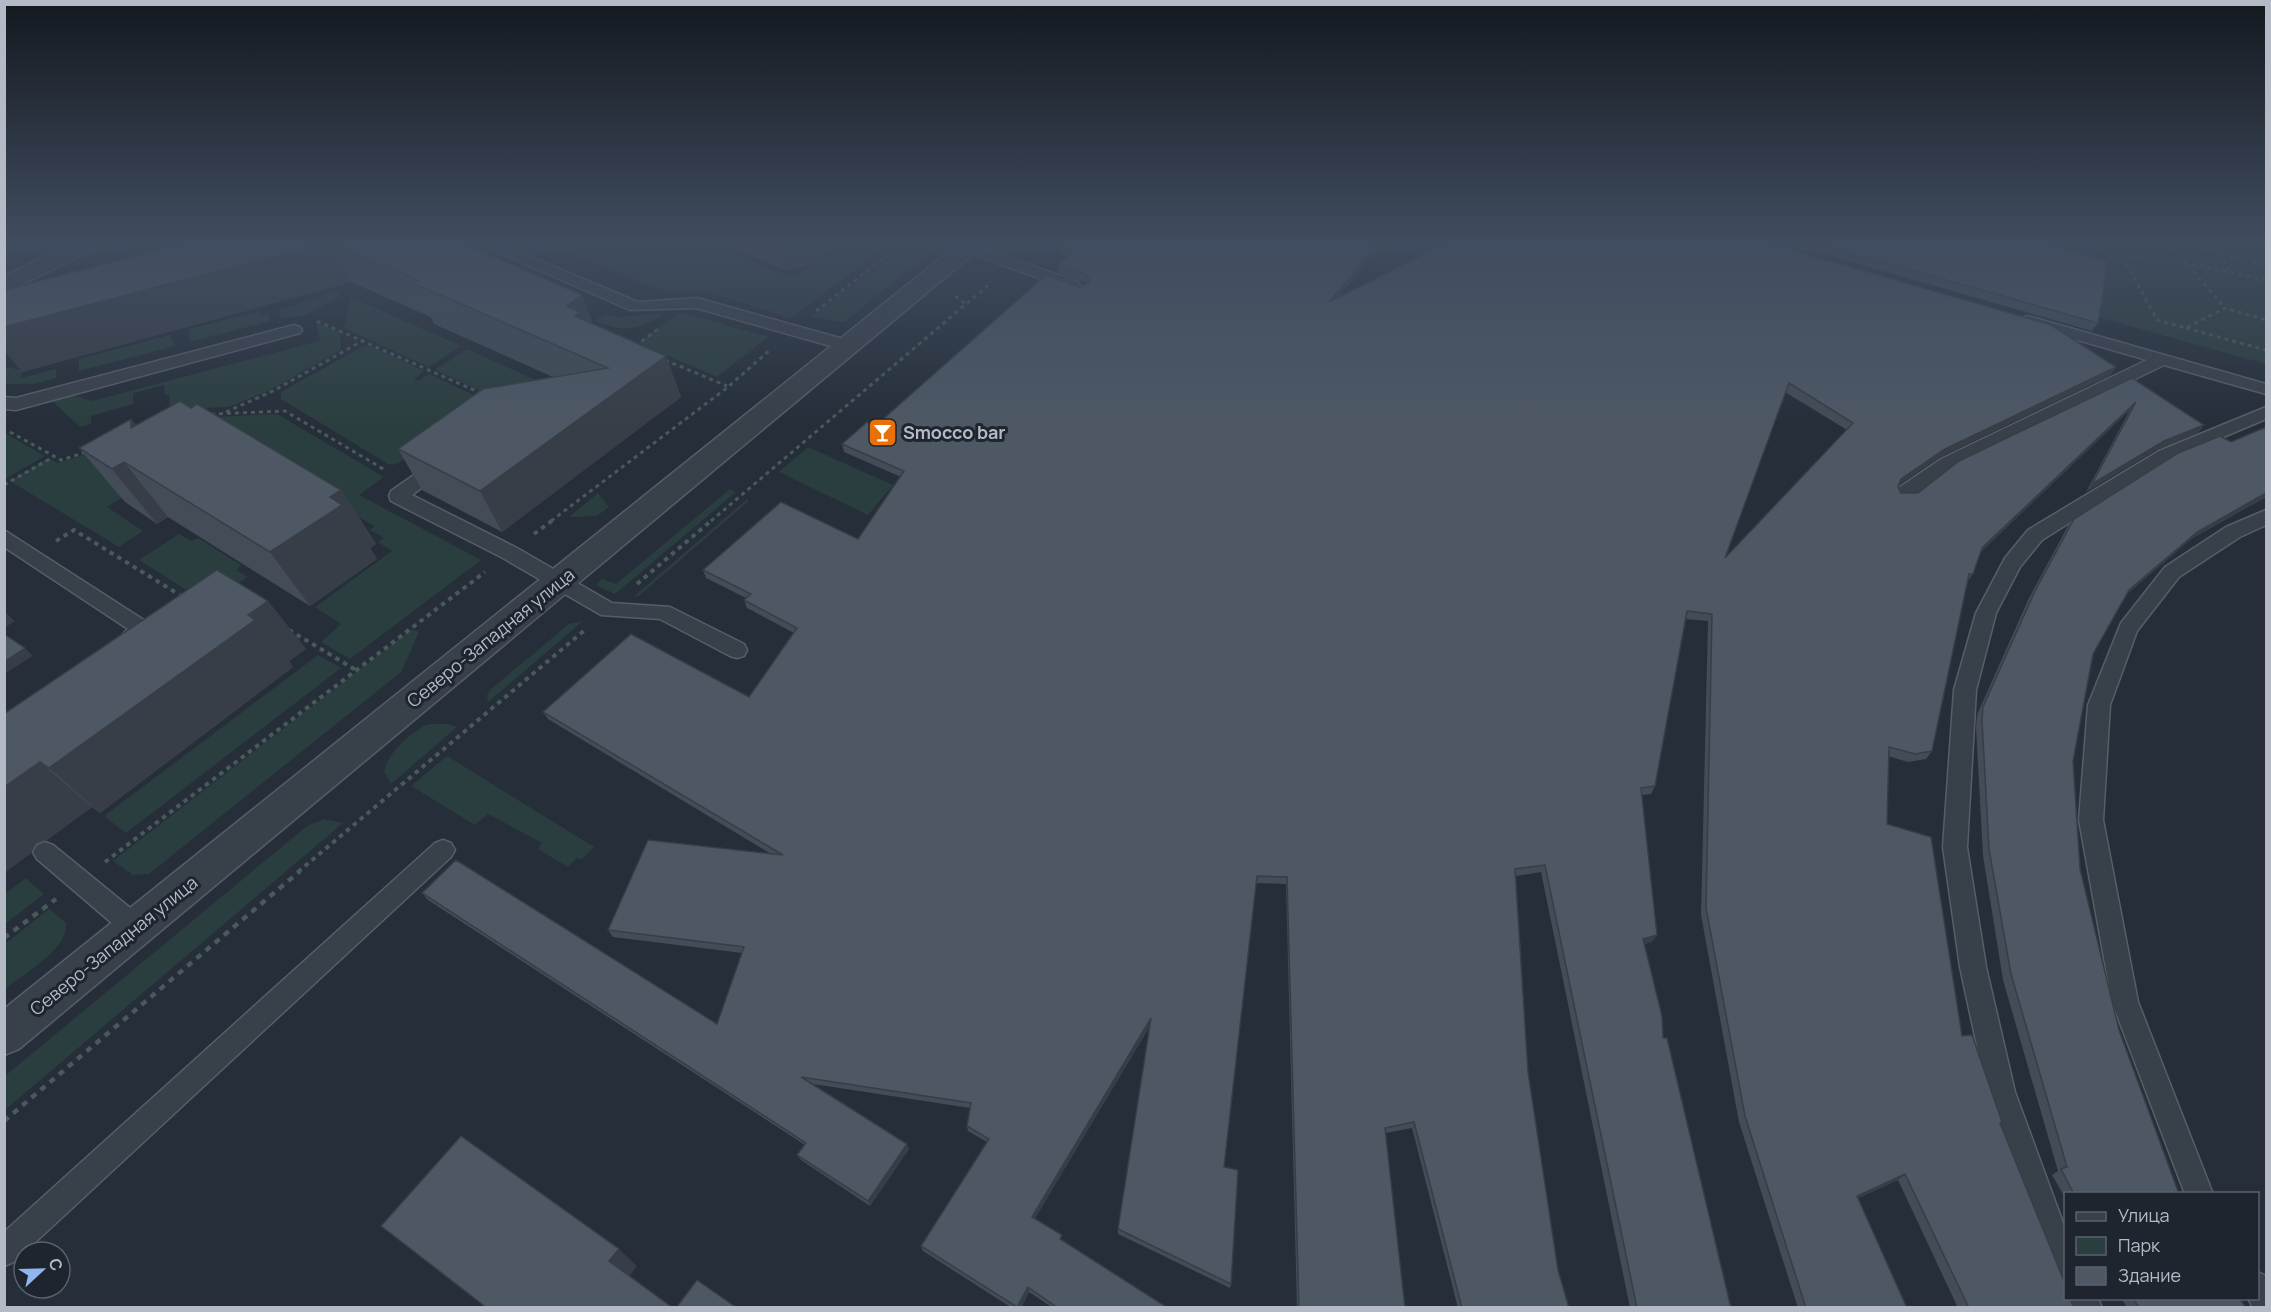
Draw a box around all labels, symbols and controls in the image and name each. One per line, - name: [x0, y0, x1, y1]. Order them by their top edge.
- bar icon: Smocco bar: [866, 417, 898, 449]
- place label: Smocco bar: [903, 420, 1006, 444]
- street label: Северо-Западная улица: [402, 562, 579, 712]
- street label: Северо-Западная улица: [25, 870, 202, 1020]
- legend: [2064, 1192, 2259, 1300]
- text: Улица: [2118, 1203, 2170, 1227]
- text: Парк: [2118, 1233, 2161, 1257]
- north arrow: [12, 1240, 72, 1300]
- text: С: [43, 1255, 68, 1274]
- text: Здание: [2118, 1263, 2181, 1287]

